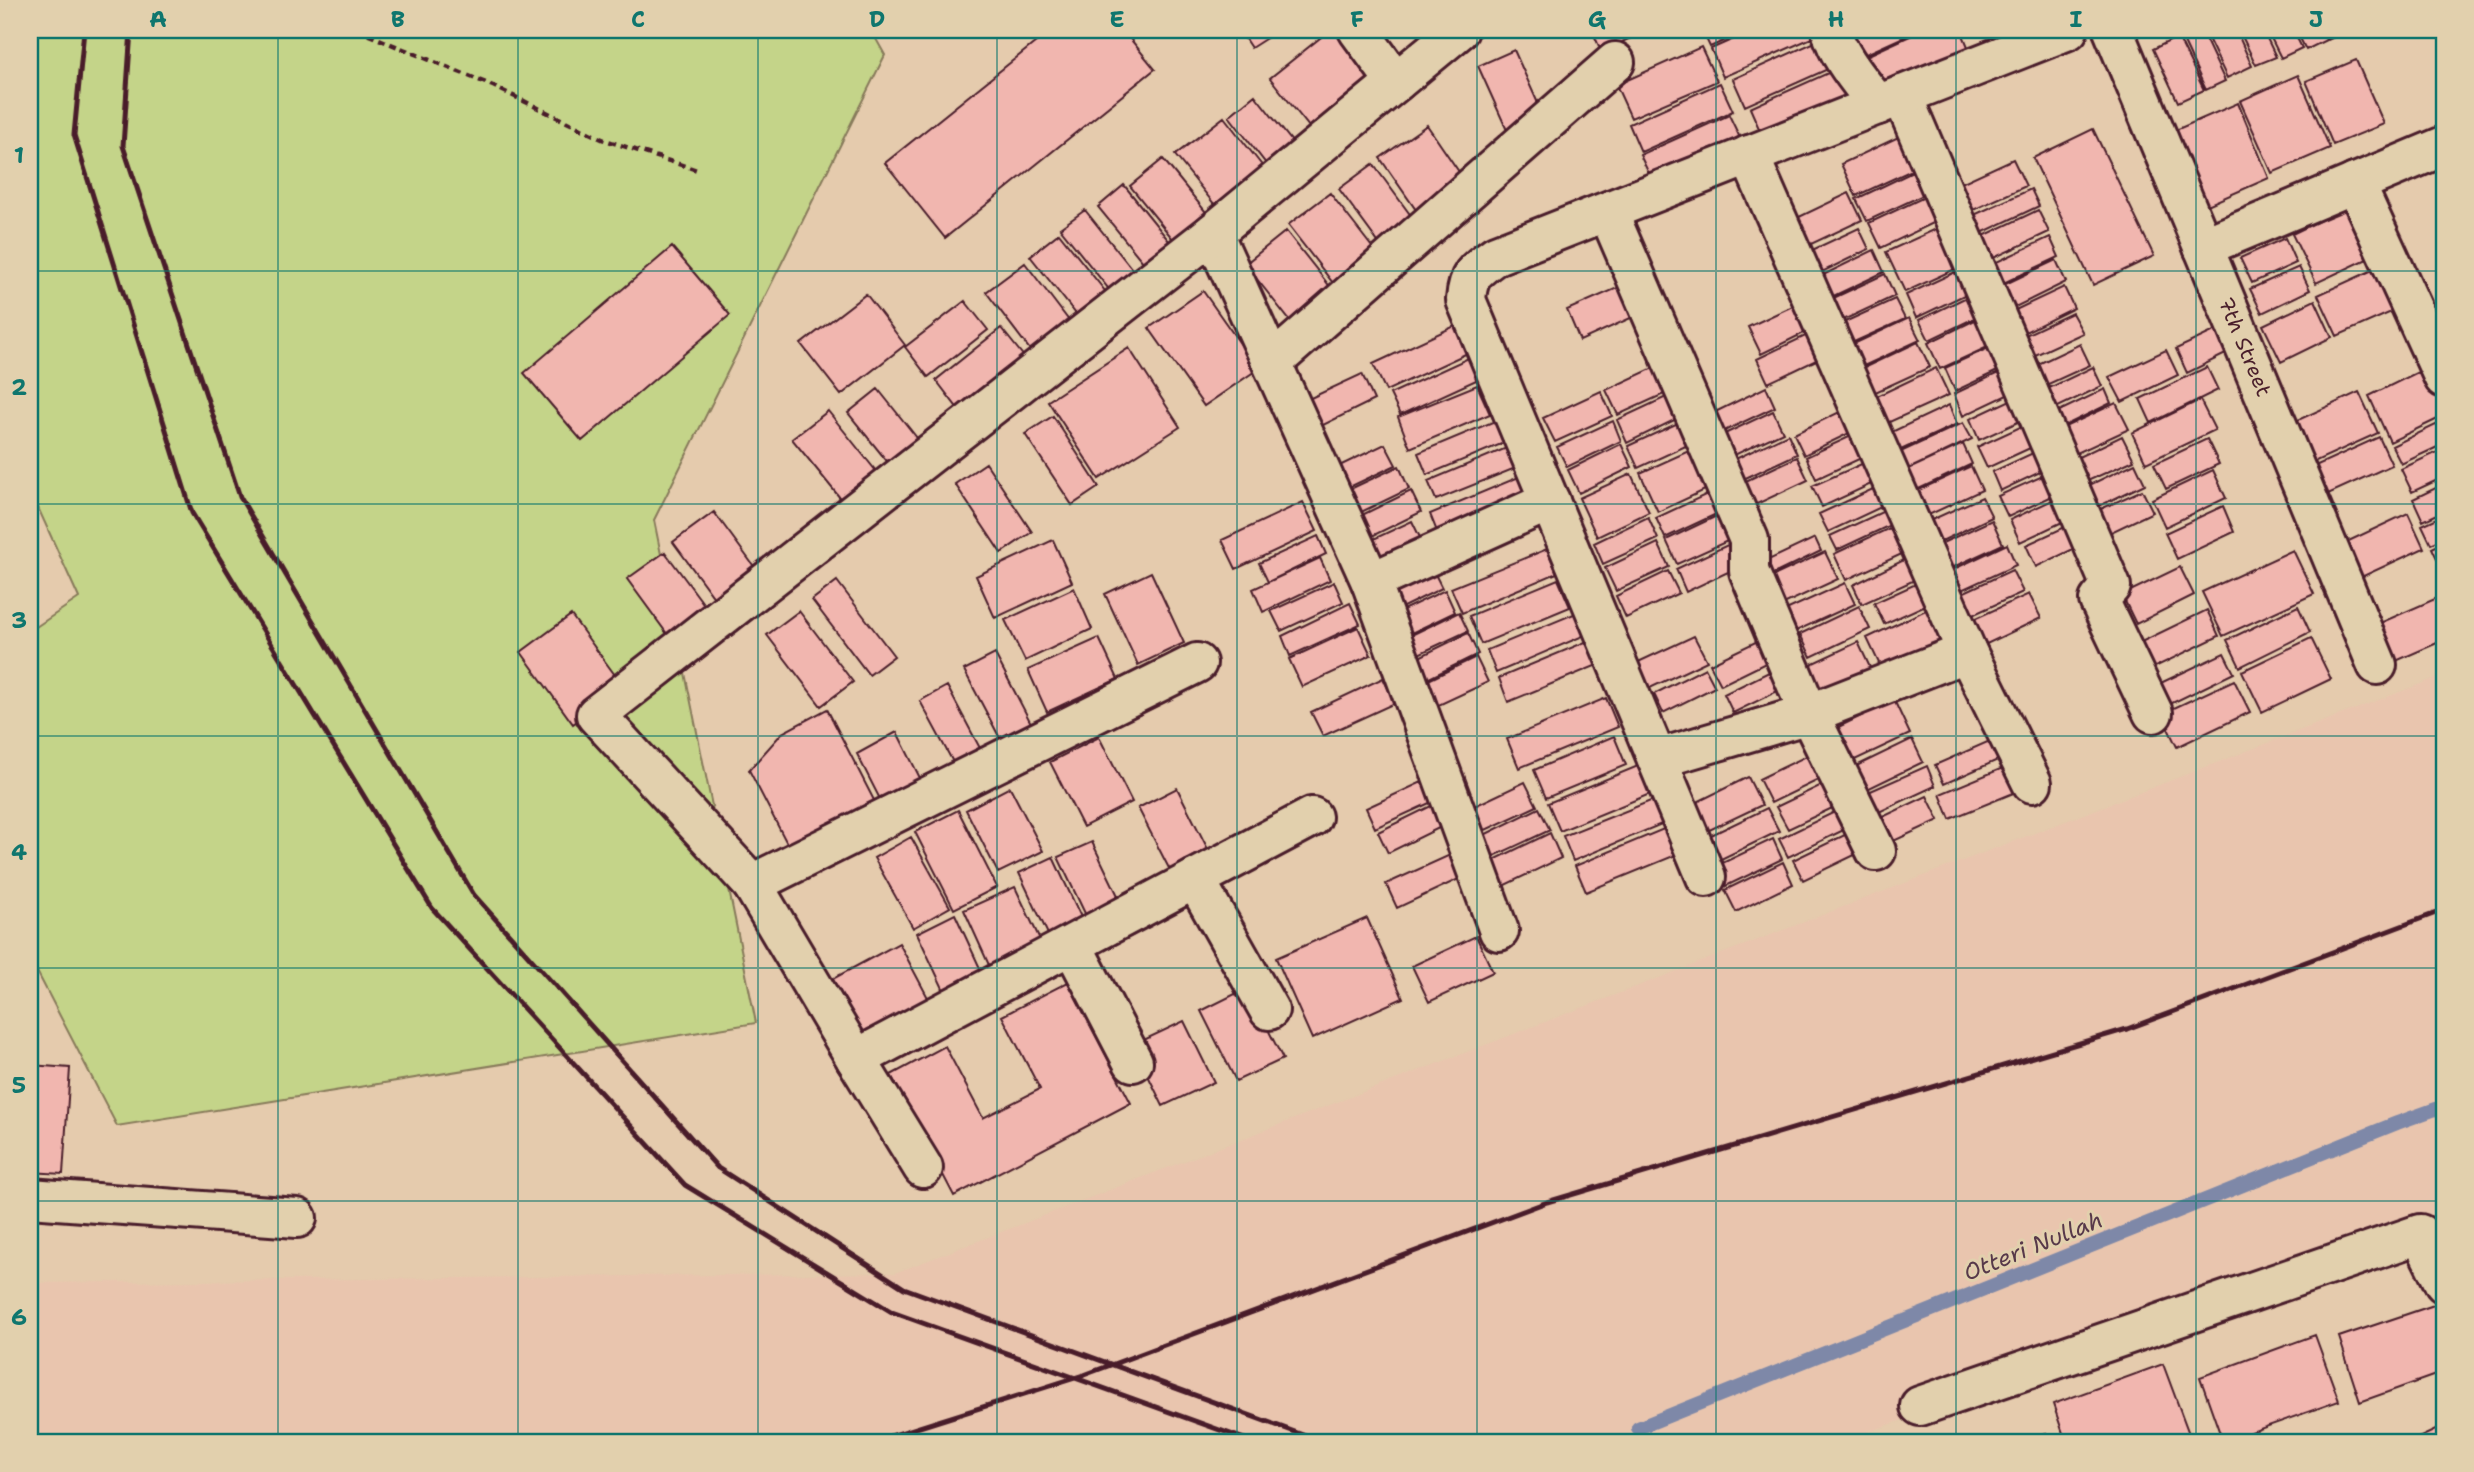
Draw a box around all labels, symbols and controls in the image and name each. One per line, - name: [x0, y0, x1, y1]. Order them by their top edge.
- text: A: [149, 4, 167, 34]
- text: B: [391, 4, 405, 34]
- text: C: [631, 4, 645, 34]
- text: D: [869, 4, 885, 34]
- text: E: [1109, 4, 1125, 34]
- text: F: [1350, 4, 1364, 34]
- text: G: [1588, 4, 1607, 34]
- text: H: [1828, 4, 1844, 34]
- text: I: [2070, 4, 2083, 34]
- text: J: [2309, 4, 2323, 34]
- text: 1: [14, 140, 24, 170]
- street label: 7th Street: [2212, 293, 2278, 401]
- text: 2: [11, 372, 27, 402]
- text: 3: [11, 605, 27, 635]
- text: 4: [11, 837, 27, 867]
- text: 5: [12, 1070, 26, 1100]
- water label: Otteri Nullah: [1959, 1204, 2107, 1288]
- text: 6: [11, 1302, 27, 1332]

